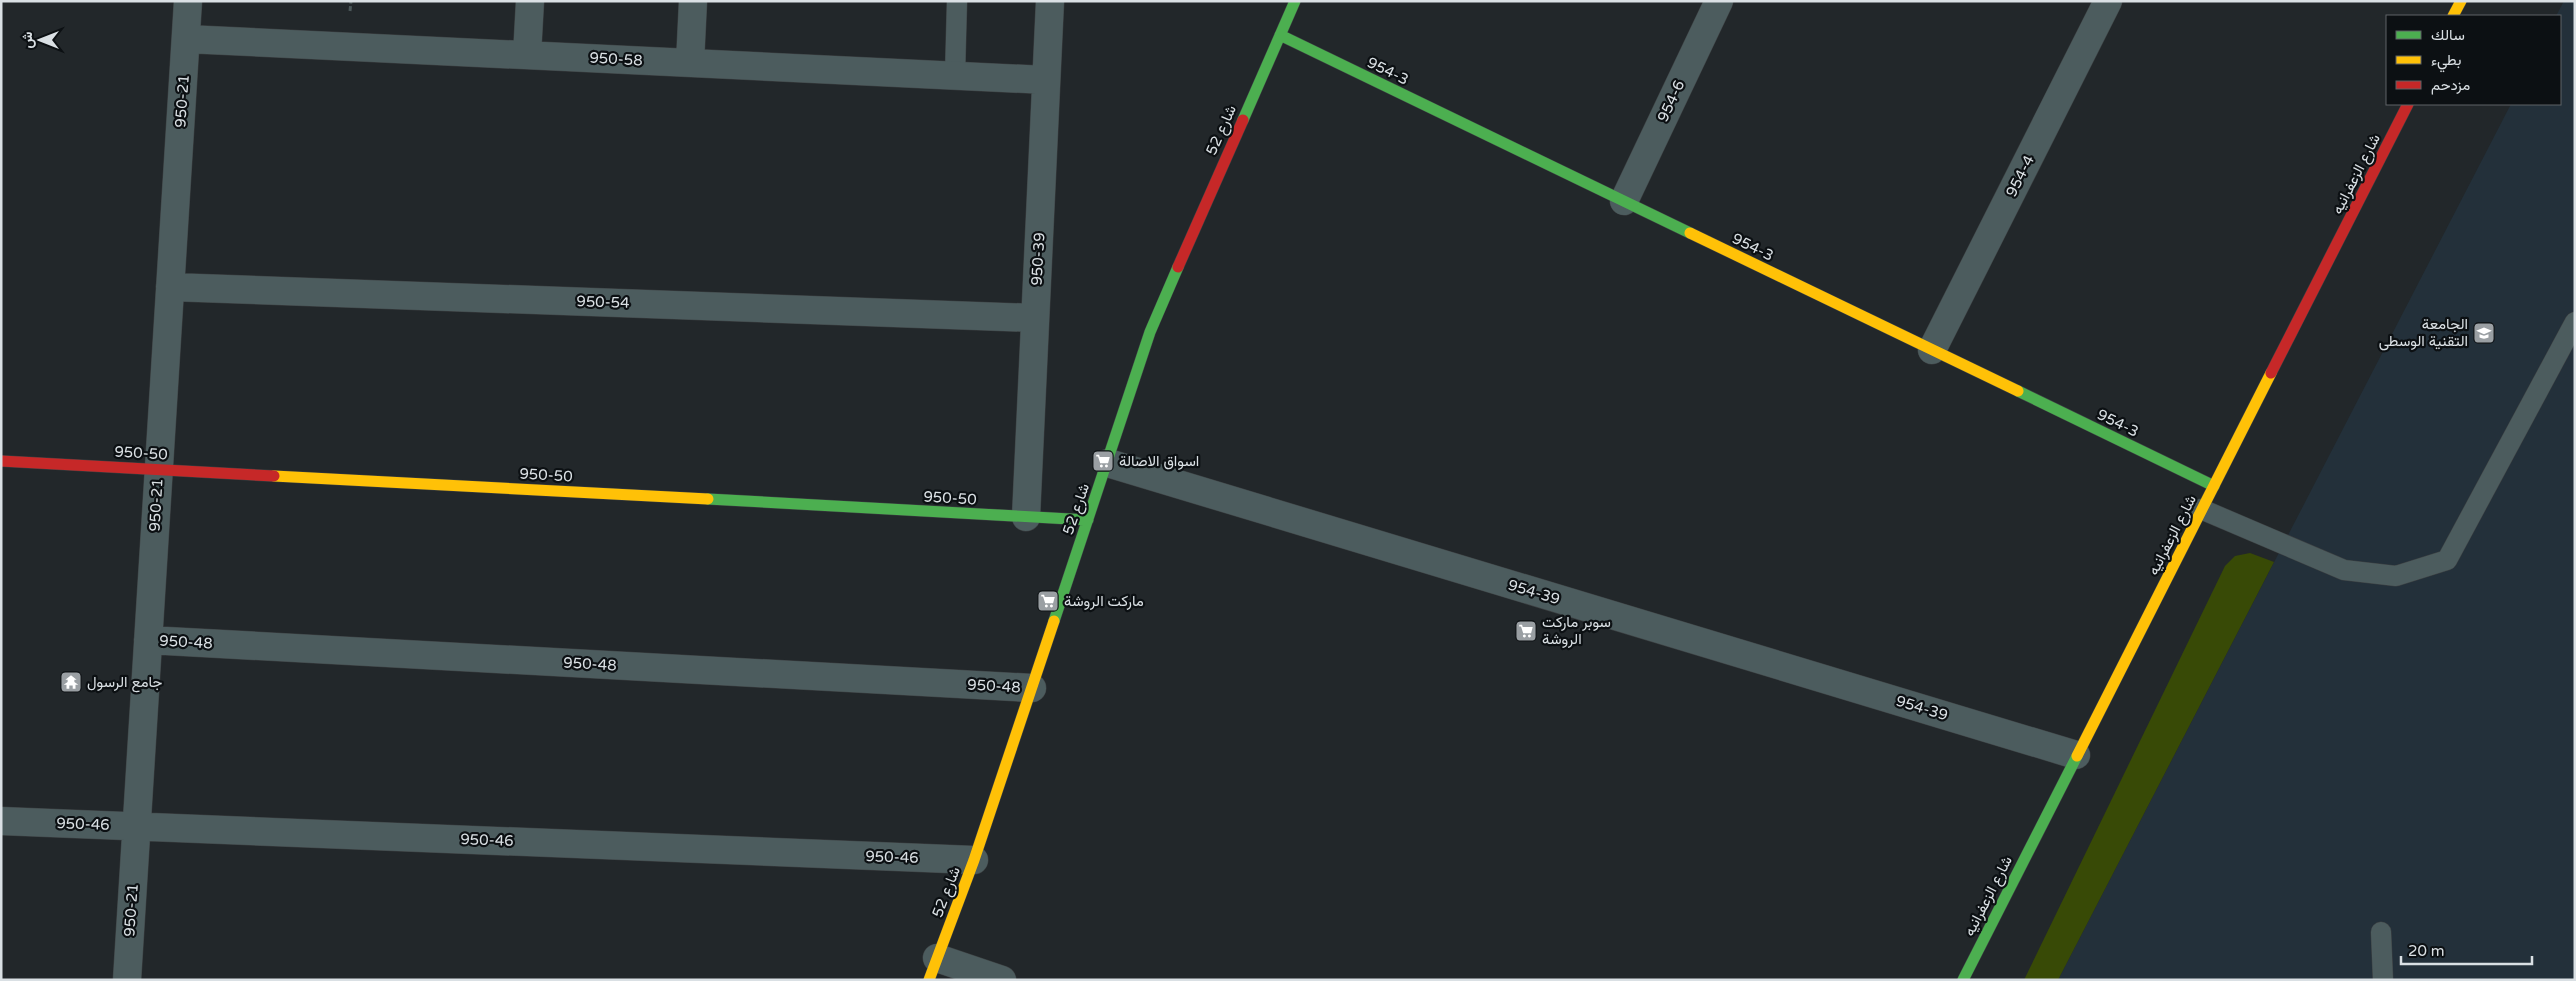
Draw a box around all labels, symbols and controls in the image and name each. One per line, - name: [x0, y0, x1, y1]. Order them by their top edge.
- north arrow: [15, 15, 65, 65]
- legend: [2386, 15, 2561, 105]
- text: سالك: [2431, 26, 2465, 44]
- text: ش: [19, 31, 36, 48]
- street label: 950-58: [589, 49, 643, 69]
- text: بطيء: [2431, 51, 2461, 73]
- street label: 954-3: [1364, 53, 1412, 89]
- street label: 950-21: [171, 74, 193, 128]
- text: مزدحم: [2431, 76, 2470, 95]
- street label: 954-6: [1654, 77, 1688, 125]
- street label: شارع 52: [1202, 102, 1242, 159]
- street label: شارع الزعفرانيه: [2328, 131, 2386, 218]
- street label: 954-4: [2002, 152, 2038, 200]
- street label: 954-3: [1729, 229, 1777, 265]
- street label: 950-39: [1028, 232, 1048, 286]
- street label: 950-54: [576, 292, 630, 312]
- place label: الجامعة التقنية الوسطى: [2379, 315, 2468, 351]
- school or university icon: الجامعة التقنية الوسطى: [2472, 321, 2496, 345]
- street label: 954-3: [2094, 405, 2142, 441]
- street label: 950-50: [114, 443, 168, 463]
- supermarket icon: اسواق الاصالة: [1091, 449, 1115, 473]
- place label: اسواق الاصالة: [1119, 452, 1199, 470]
- street label: 950-50: [519, 465, 573, 485]
- street label: 950-21: [146, 478, 166, 532]
- street label: شارع 52: [1059, 481, 1095, 538]
- street label: 950-50: [923, 488, 977, 508]
- street label: شارع الزعفرانيه: [2144, 492, 2202, 579]
- street label: 954-39: [1506, 576, 1562, 608]
- supermarket icon: ماركت الروشة: [1036, 589, 1060, 613]
- place label: ماركت الروشة: [1064, 592, 1144, 610]
- place label: سوبر ماركت الروشة: [1542, 613, 1611, 648]
- supermarket icon: سوبر ماركت الروشة: [1514, 619, 1538, 643]
- street label: 950-48: [159, 632, 213, 652]
- street label: 950-48: [563, 654, 617, 674]
- temple icon: جامع الرسول: [59, 670, 83, 694]
- place label: جامع الرسول: [87, 673, 162, 693]
- street label: 950-48: [967, 676, 1021, 696]
- street label: 954-39: [1894, 692, 1950, 724]
- street label: 950-46: [56, 814, 110, 834]
- street label: 950-46: [460, 830, 514, 850]
- street label: 950-46: [865, 847, 919, 867]
- street label: شارع الزعفرانيه: [1960, 853, 2018, 940]
- street label: شارع 52: [928, 864, 966, 921]
- street label: 950-21: [120, 883, 142, 937]
- scale bar: [2401, 934, 2532, 966]
- text: 20 m: [2408, 942, 2445, 960]

